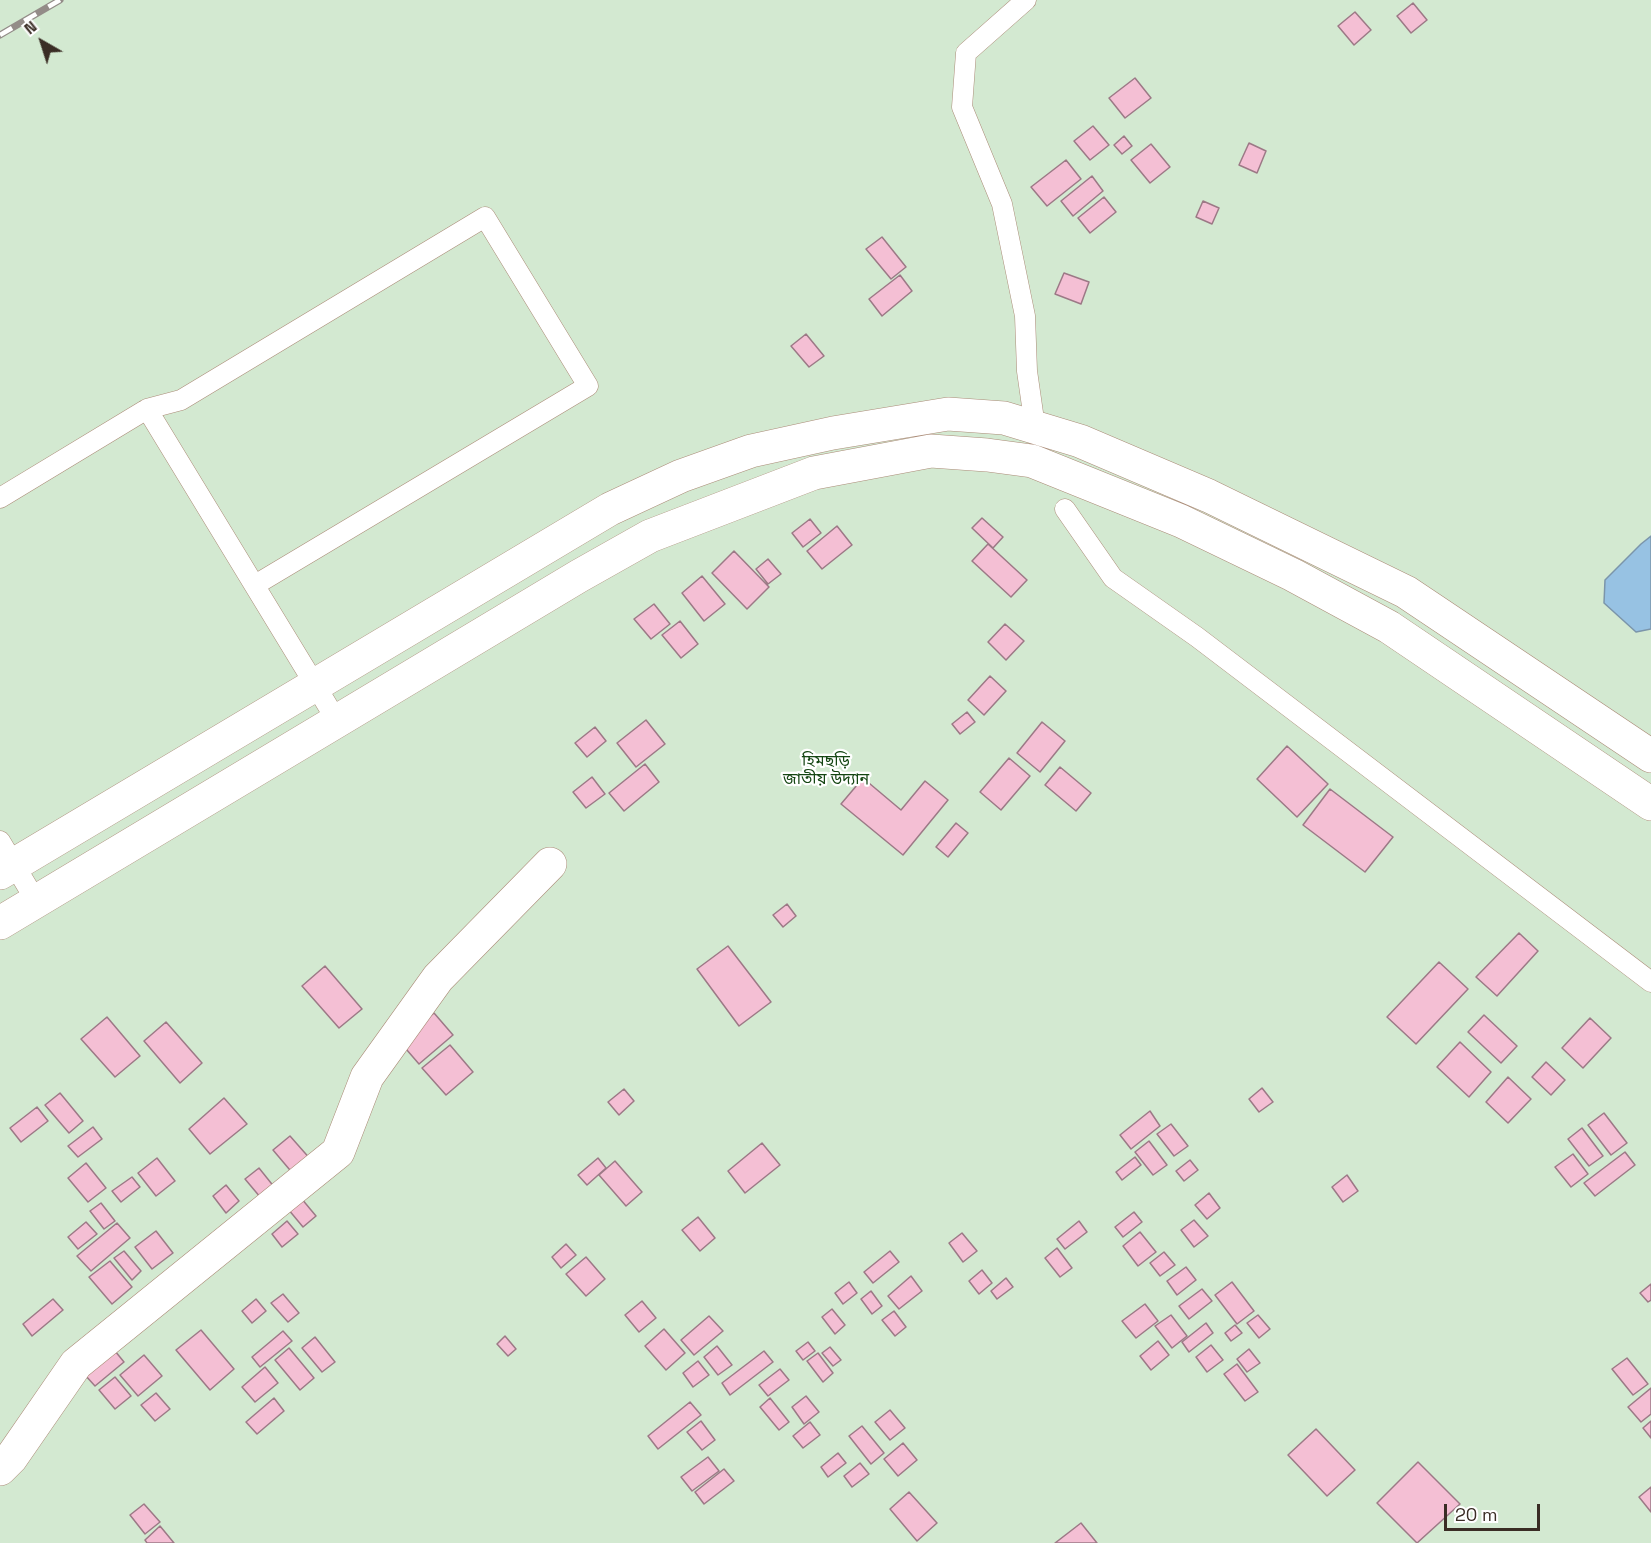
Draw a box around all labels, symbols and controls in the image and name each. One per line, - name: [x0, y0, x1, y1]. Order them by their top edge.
- north arrow: [12, 12, 72, 72]
- text: N: [20, 16, 41, 39]
- park label: হিমছড়ি জাতীয় উদ্যান: [783, 752, 869, 790]
- scale bar: [1447, 1492, 1543, 1530]
- text: 20 m: [1455, 1503, 1498, 1526]

